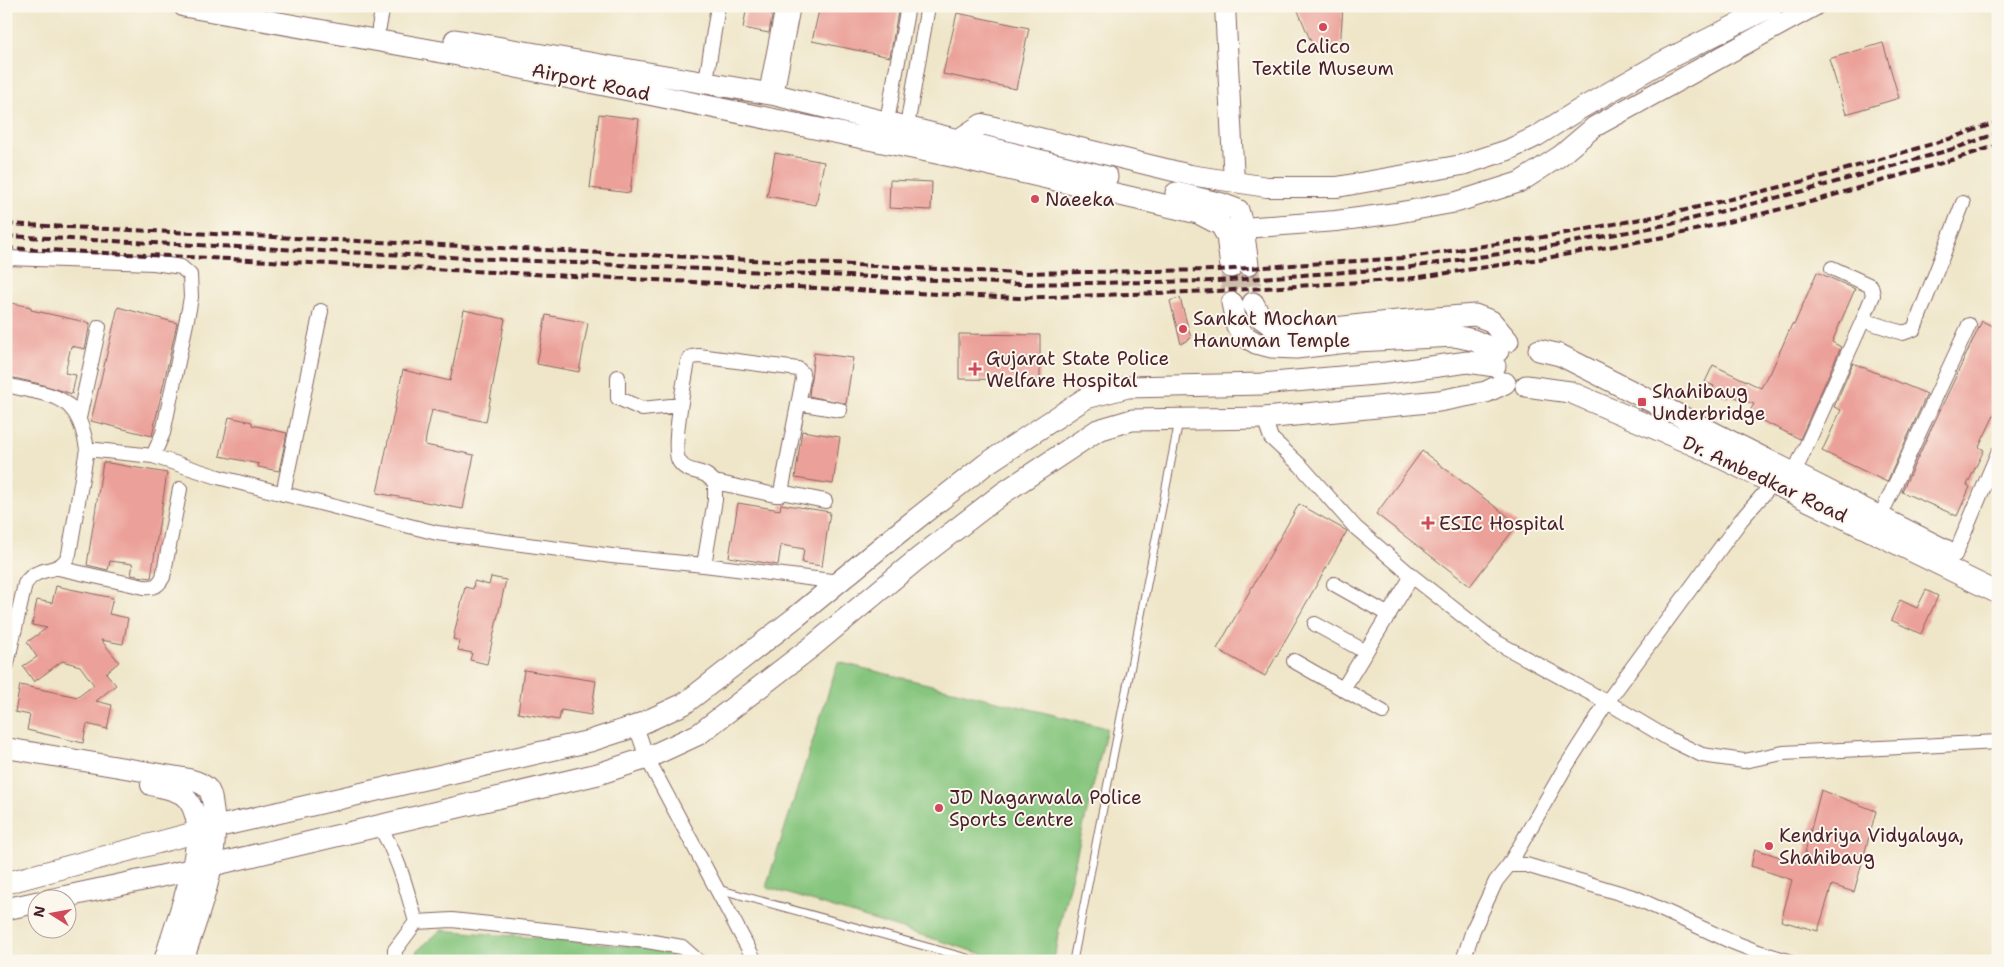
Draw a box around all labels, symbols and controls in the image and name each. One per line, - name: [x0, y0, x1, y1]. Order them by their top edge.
- marker: Calico Textile Museum: [1317, 21, 1329, 33]
- place label: Calico Textile Museum: [1252, 34, 1394, 81]
- street label: Airport Road: [530, 57, 652, 107]
- place label: Naeeka: [1045, 187, 1115, 212]
- marker: Naeeka: [1029, 193, 1041, 205]
- place label: Sankat Mochan Hanuman Temple: [1193, 306, 1350, 353]
- marker: Sankat Mochan Hanuman Temple: [1177, 323, 1189, 335]
- place label: Gujarat State Police Welfare Hospital: [986, 346, 1169, 393]
- marker: Gujarat State Police Welfare Hospital: [968, 362, 982, 376]
- place label: Shahibaug Underbridge: [1652, 379, 1765, 426]
- marker: Shahibaug Underbridge: [1636, 396, 1648, 408]
- street label: Dr. Ambedkar Road: [1679, 430, 1851, 528]
- place label: ESIC Hospital: [1439, 511, 1565, 536]
- marker: ESIC Hospital: [1421, 516, 1435, 530]
- place label: JD Nagarwala Police Sports Centre: [949, 785, 1142, 832]
- marker: JD Nagarwala Police Sports Centre: [933, 802, 945, 814]
- place label: Kendriya Vidyalaya, Shahibaug: [1779, 823, 1964, 870]
- marker: Kendriya Vidyalaya, Shahibaug: [1763, 840, 1775, 852]
- north arrow: [28, 890, 78, 940]
- text: N: [29, 904, 49, 919]

